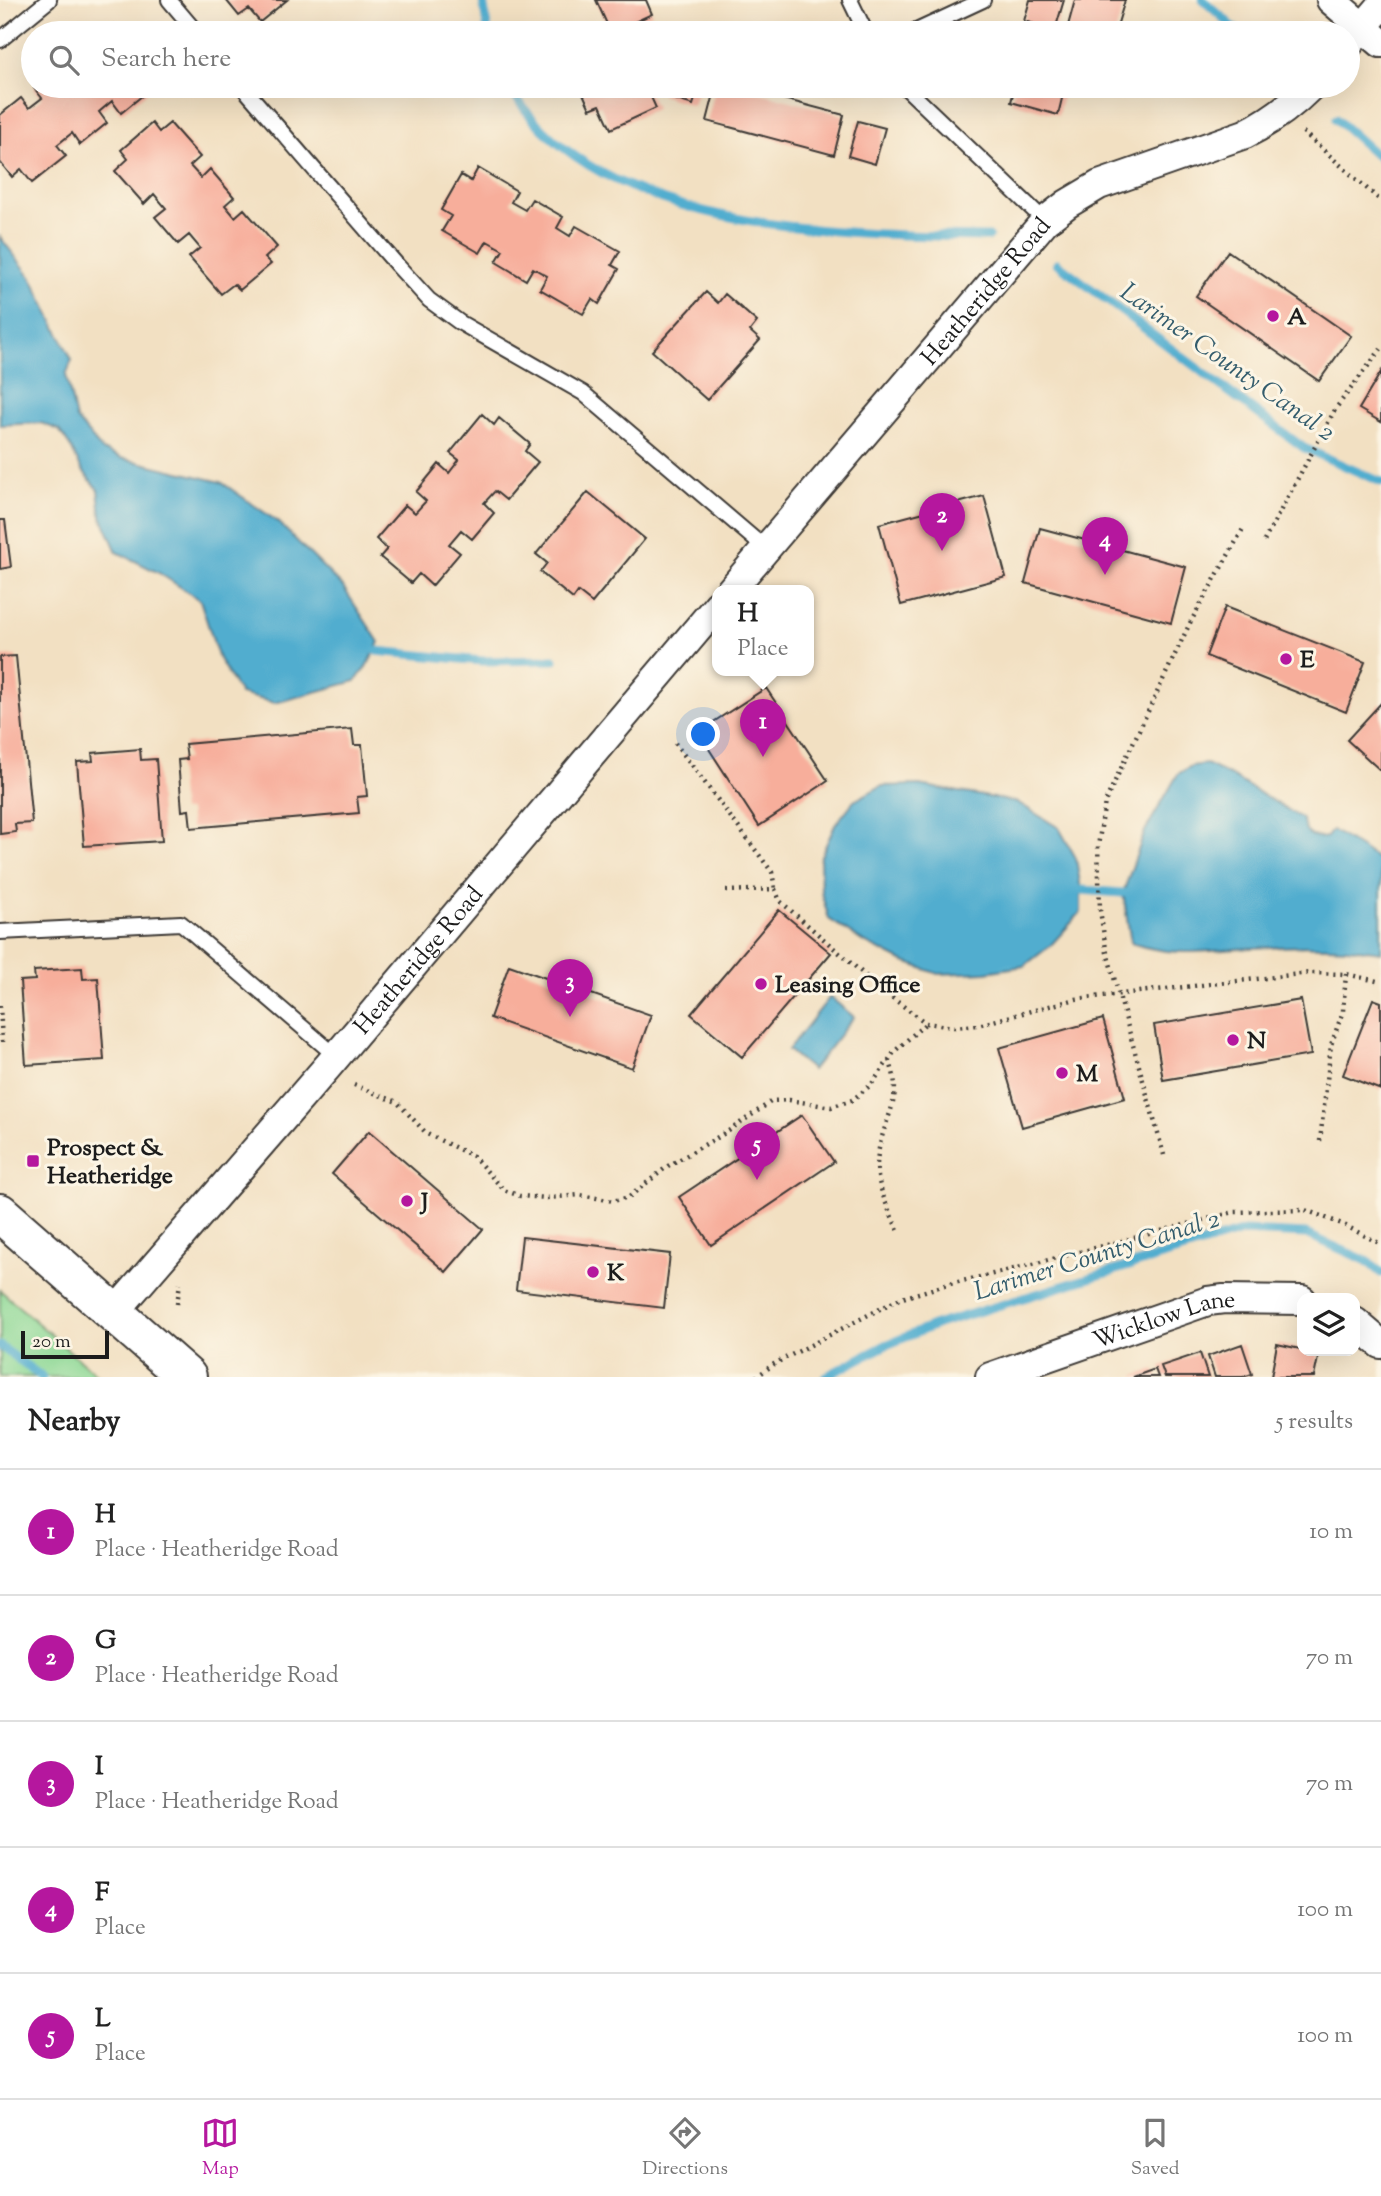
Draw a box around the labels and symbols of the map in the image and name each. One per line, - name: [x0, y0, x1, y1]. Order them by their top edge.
- street label: Heatheridge Road: [914, 210, 1060, 374]
- water label: Larimer County Canal 2: [1111, 275, 1342, 451]
- place label: A: [1287, 301, 1307, 335]
- marker: A: [1265, 308, 1281, 324]
- pin: 2: [919, 493, 965, 551]
- pin: 4: [1082, 517, 1128, 575]
- place label: E: [1300, 644, 1315, 678]
- marker: E: [1278, 651, 1294, 667]
- pin: 1: [740, 699, 786, 757]
- your location: [686, 717, 720, 751]
- street label: Heatheridge Road: [347, 879, 493, 1043]
- pin: 3: [547, 959, 593, 1017]
- place label: Leasing Office: [775, 969, 921, 1003]
- marker: Leasing Office: [753, 976, 769, 992]
- place label: N: [1247, 1025, 1266, 1059]
- marker: N: [1225, 1032, 1241, 1048]
- place label: M: [1076, 1058, 1099, 1092]
- marker: M: [1054, 1065, 1070, 1081]
- pin: 5: [734, 1122, 780, 1180]
- place label: Prospect & Heatheridge: [47, 1132, 173, 1194]
- marker: Prospect & Heatheridge: [25, 1153, 41, 1169]
- place label: J: [419, 1186, 428, 1220]
- marker: J: [399, 1193, 415, 1209]
- water label: Larimer County Canal 2: [969, 1201, 1224, 1311]
- place label: K: [607, 1257, 625, 1291]
- marker: K: [585, 1264, 601, 1280]
- street label: Wicklow Lane: [1089, 1284, 1235, 1359]
- scale bar: [21, 1328, 108, 1360]

